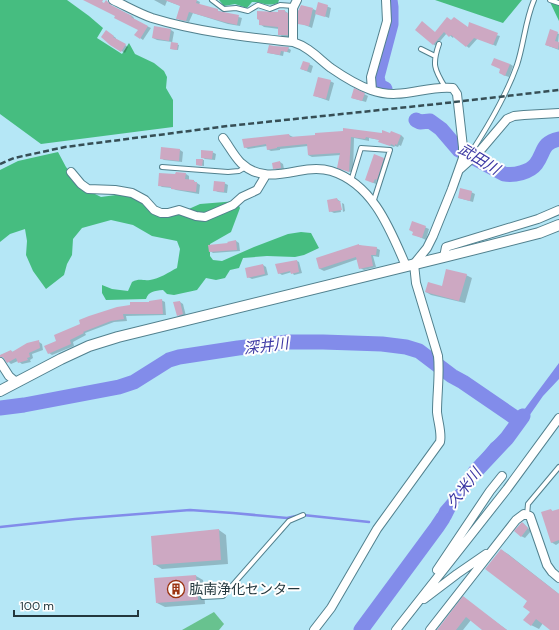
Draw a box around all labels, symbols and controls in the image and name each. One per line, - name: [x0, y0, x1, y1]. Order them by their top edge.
- water label: 武田川: [455, 139, 505, 180]
- water label: 深井川: [242, 333, 292, 359]
- water label: 久米川: [442, 463, 487, 512]
- building icon: 肱南浄化センター: [166, 579, 186, 599]
- place label: 肱南浄化センター: [189, 580, 301, 598]
- scale bar: [14, 592, 138, 618]
- text: 100 m: [20, 598, 54, 614]

